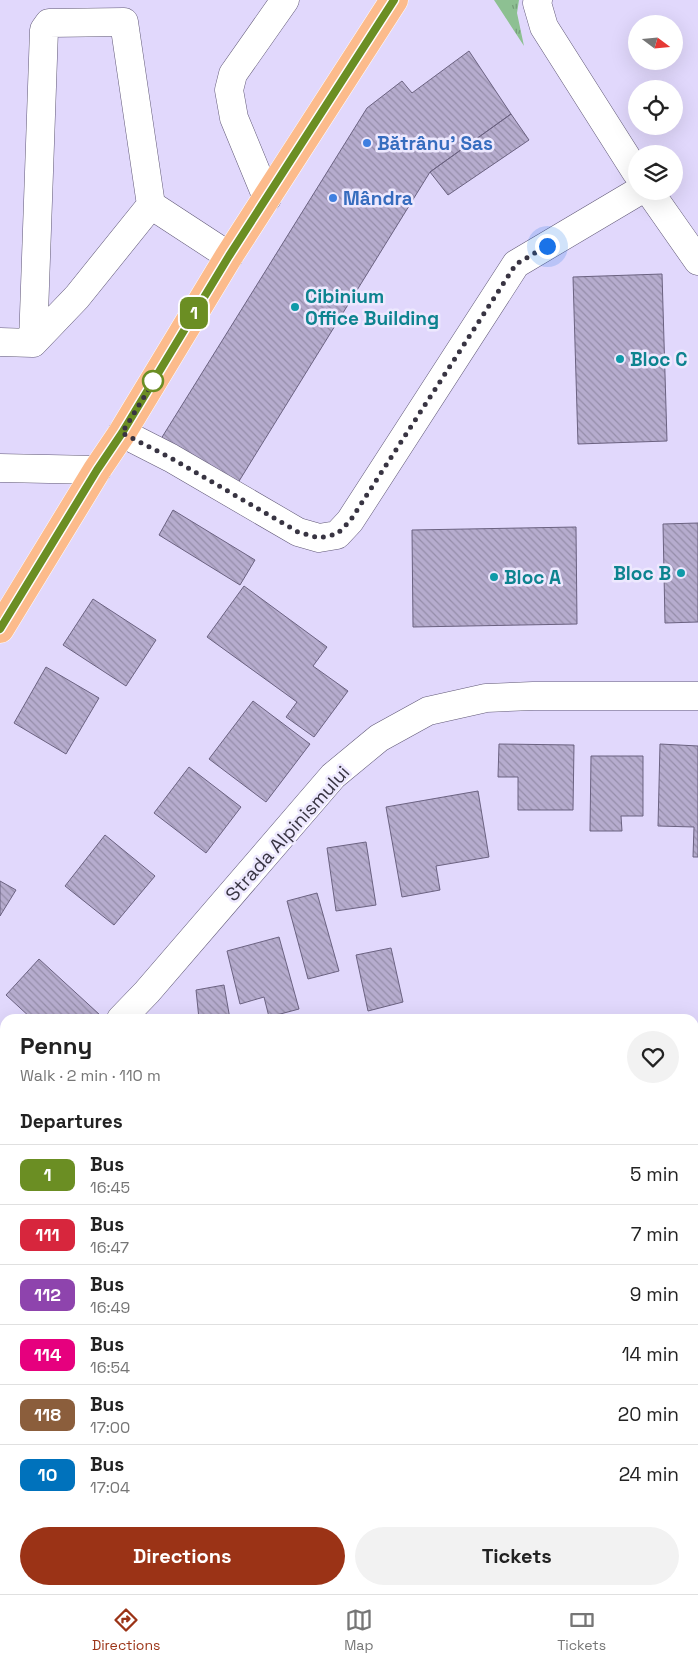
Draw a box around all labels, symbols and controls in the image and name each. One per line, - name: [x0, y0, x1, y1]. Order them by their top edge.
- north arrow: [628, 15, 682, 70]
- map controls: [628, 15, 683, 200]
- button: locate: [628, 80, 683, 135]
- place label: Bătrânu' Sas: [377, 131, 493, 156]
- marker: Bătrânu' Sas: [361, 137, 373, 149]
- button: layers: [628, 145, 683, 200]
- place label: Mândra: [343, 186, 413, 211]
- marker: Mândra: [327, 192, 339, 204]
- your location: [535, 234, 560, 259]
- place label: Cibinium Office Building: [305, 284, 439, 331]
- line badge: 1: [178, 297, 210, 329]
- text: 1: [190, 301, 198, 324]
- marker: Cibinium Office Building: [289, 301, 301, 313]
- place label: Bloc C: [630, 347, 688, 372]
- marker: Bloc C: [614, 353, 626, 365]
- unlabelled marker: [142, 370, 164, 392]
- place label: Bloc B: [613, 561, 671, 586]
- place label: Bloc A: [504, 565, 561, 590]
- marker: Bloc B: [675, 567, 687, 579]
- marker: Bloc A: [488, 571, 500, 583]
- street label: Strada Alpinismului: [220, 760, 355, 906]
- text: Penny: [20, 1030, 92, 1061]
- button: heart: [627, 1031, 679, 1083]
- text: Walk · 2 min · 110 m: [20, 1065, 161, 1086]
- text: Departures: [20, 1109, 123, 1134]
- text: Bus: [90, 1152, 124, 1177]
- text: 5 min: [630, 1162, 679, 1187]
- text: 1: [43, 1163, 52, 1186]
- text: 16:45: [90, 1177, 130, 1198]
- text: Bus: [90, 1212, 124, 1237]
- text: 7 min: [631, 1222, 679, 1247]
- text: 111: [35, 1223, 60, 1246]
- text: 16:47: [90, 1237, 129, 1258]
- text: Bus: [90, 1272, 124, 1297]
- text: 9 min: [630, 1282, 679, 1307]
- text: 112: [34, 1283, 61, 1306]
- text: 16:49: [90, 1297, 130, 1318]
- text: Bus: [90, 1332, 124, 1357]
- text: 14 min: [622, 1342, 679, 1367]
- text: 114: [34, 1343, 61, 1366]
- text: 16:54: [90, 1357, 130, 1378]
- text: Bus: [90, 1392, 124, 1417]
- text: 20 min: [618, 1402, 679, 1427]
- text: 118: [34, 1403, 61, 1426]
- text: 17:00: [90, 1417, 130, 1438]
- text: Bus: [90, 1452, 124, 1477]
- text: 24 min: [619, 1462, 679, 1487]
- text: 10: [38, 1463, 57, 1486]
- text: 17:04: [90, 1477, 130, 1498]
- button: Directions: [20, 1527, 345, 1585]
- button: Tickets: [355, 1527, 679, 1585]
- tab: Directions: [92, 1606, 160, 1654]
- tab: Map: [344, 1606, 373, 1654]
- tab: Tickets: [557, 1606, 606, 1654]

